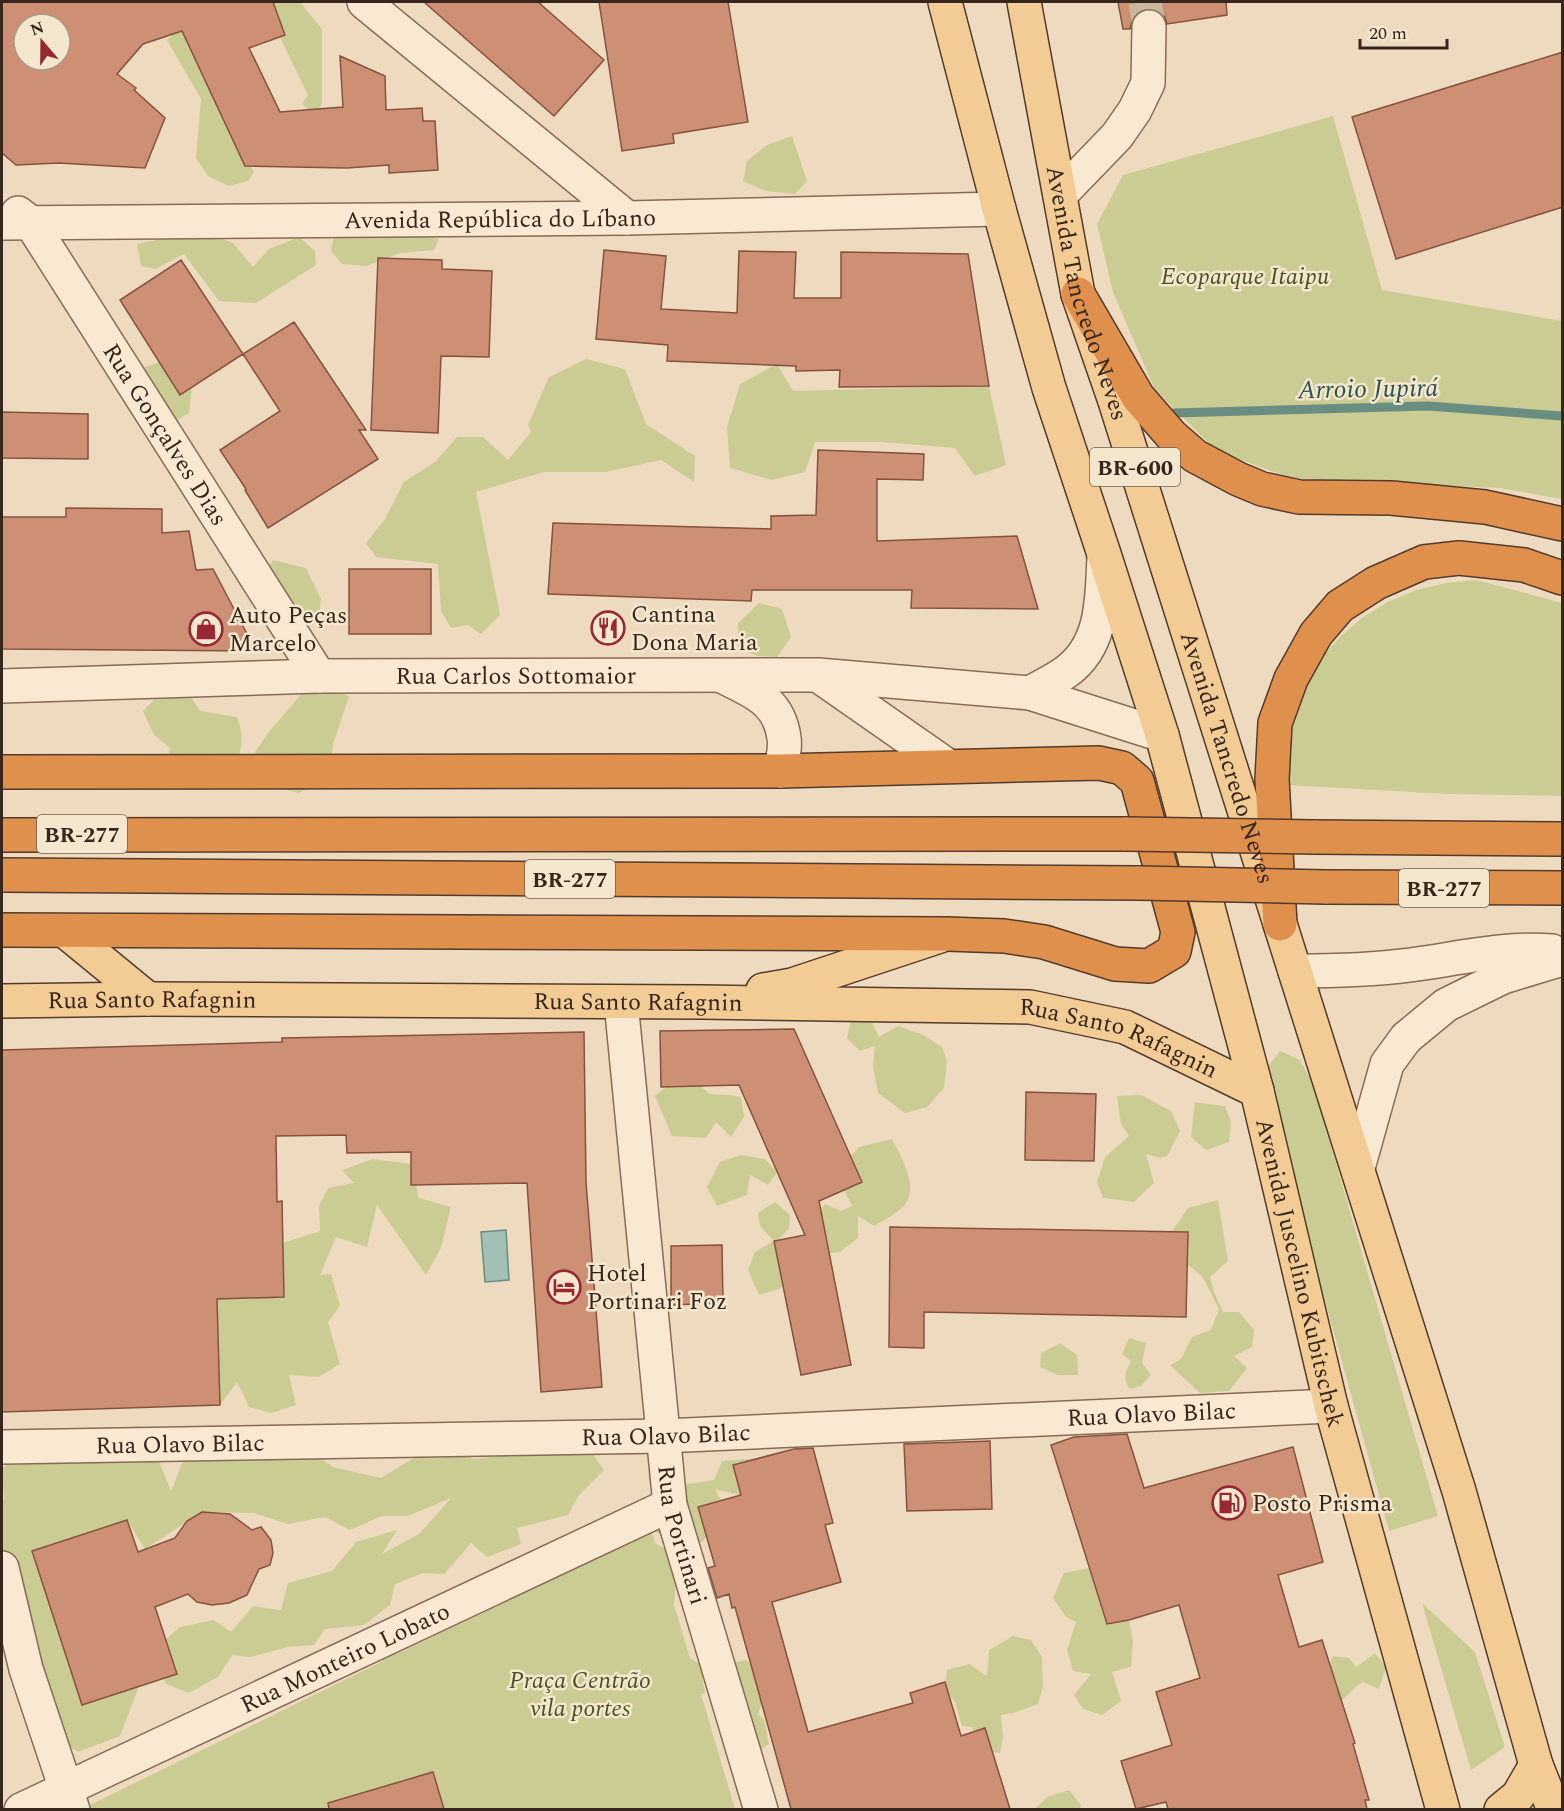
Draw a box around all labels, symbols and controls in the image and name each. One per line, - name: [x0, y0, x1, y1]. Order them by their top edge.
- north arrow: [12, 12, 72, 72]
- scale bar: [1360, 12, 1447, 50]
- text: N: [27, 15, 47, 42]
- text: 20 m: [1369, 20, 1407, 47]
- street label: Avenida Tancredo Neves: [1036, 163, 1137, 425]
- street label: Avenida República do Líbano: [344, 200, 656, 239]
- park label: Ecoparque Itaipu: [1161, 259, 1330, 295]
- street label: Rua Gonçalves Dias: [93, 337, 236, 533]
- water label: Arroio Jupirá: [1296, 368, 1439, 410]
- road number: BR-600: [1090, 448, 1180, 486]
- place label: Cantina Dona Maria: [631, 597, 758, 661]
- place label: Auto Peças Marcelo: [229, 598, 348, 662]
- restaurant icon: Cantina Dona Maria: [590, 610, 626, 646]
- shop icon: Auto Peças Marcelo: [188, 611, 224, 647]
- street label: Avenida Tancredo Neves: [1170, 627, 1283, 889]
- street label: Rua Carlos Sottomaior: [395, 658, 636, 695]
- road number: BR-277: [37, 815, 127, 853]
- road number: BR-277: [525, 860, 615, 898]
- road number: BR-277: [1399, 869, 1489, 907]
- street label: Rua Santo Rafagnin: [47, 982, 257, 1019]
- street label: Rua Santo Rafagnin: [533, 984, 743, 1022]
- street label: Rua Santo Rafagnin: [1019, 990, 1224, 1088]
- street label: Avenida Juscelino Kubitschek: [1245, 1115, 1353, 1432]
- place label: Hotel Portinari Foz: [587, 1256, 727, 1320]
- hotel icon: Hotel Portinari Foz: [546, 1269, 582, 1305]
- street label: Rua Olavo Bilac: [1066, 1393, 1237, 1437]
- street label: Rua Olavo Bilac: [581, 1415, 751, 1456]
- street label: Rua Olavo Bilac: [95, 1426, 265, 1464]
- street label: Rua Portinari: [647, 1464, 716, 1609]
- fuel station icon: Posto Prisma: [1211, 1485, 1247, 1521]
- place label: Posto Prisma: [1252, 1486, 1392, 1522]
- street label: Rua Monteiro Lobato: [235, 1594, 456, 1723]
- park label: Praça Centrão vila portes: [509, 1663, 651, 1727]

